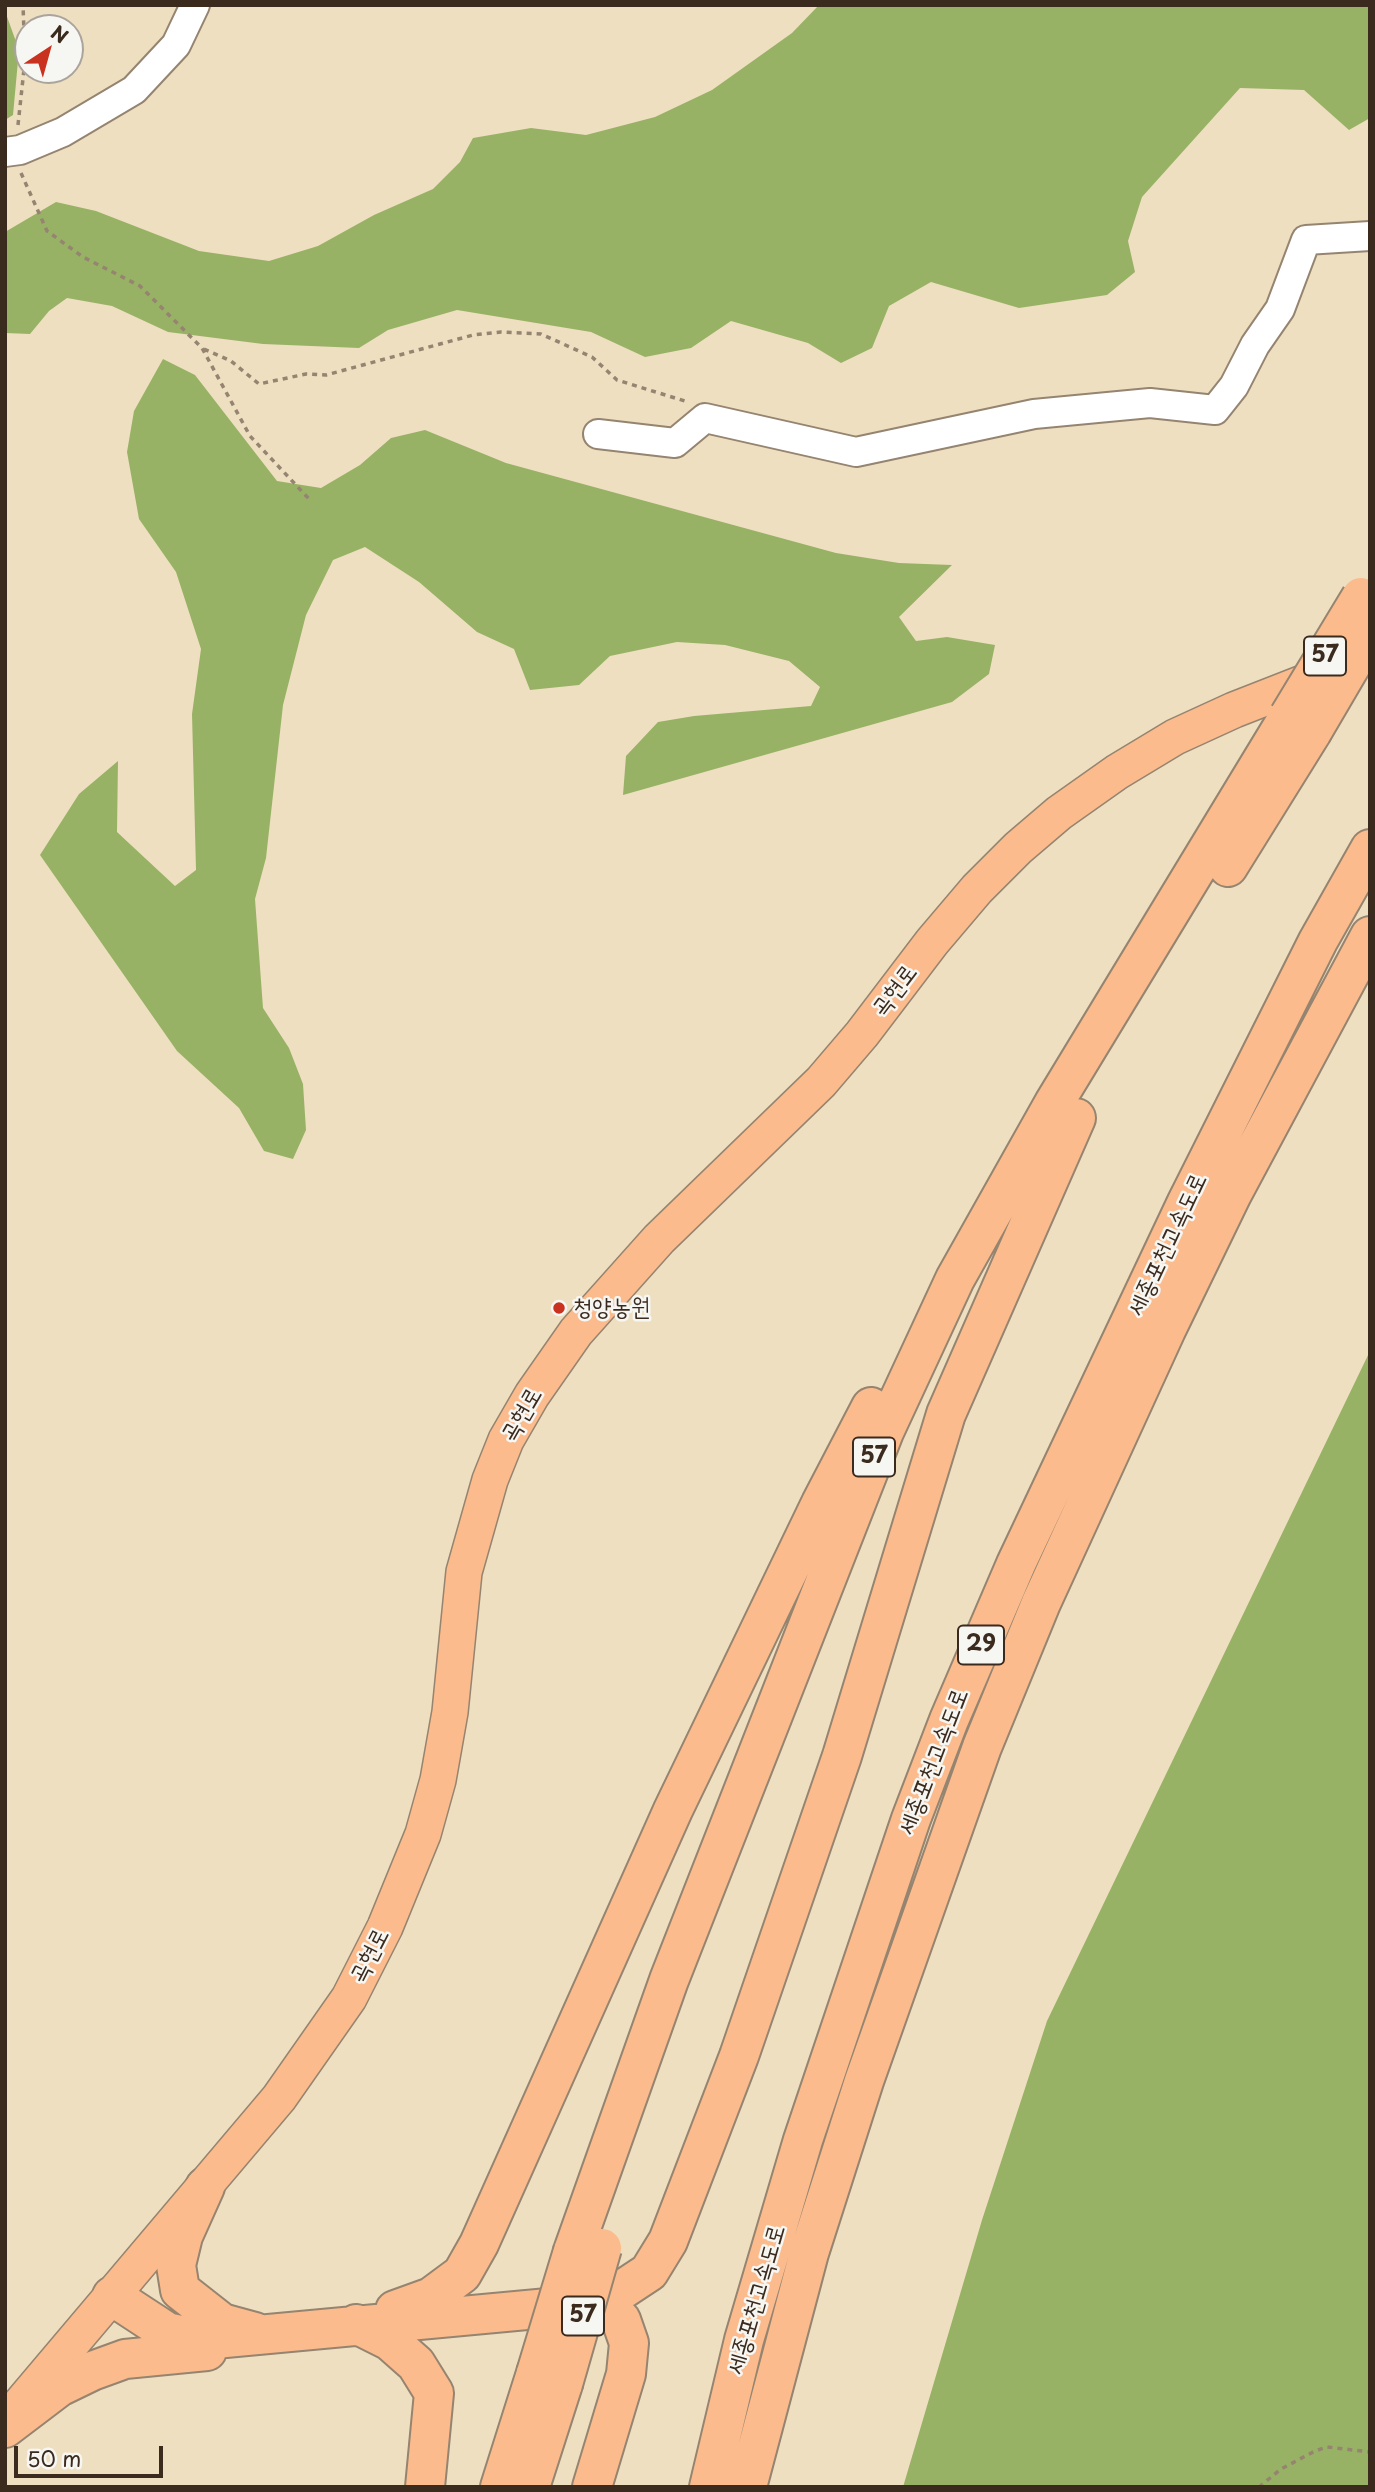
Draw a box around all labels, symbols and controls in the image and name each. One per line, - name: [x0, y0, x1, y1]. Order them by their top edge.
- north arrow: [14, 14, 84, 84]
- text: N: [46, 18, 74, 49]
- road number: 57: [1304, 636, 1346, 676]
- street label: 곡현로: [866, 959, 924, 1023]
- street label: 세종포천고속도로: [1122, 1169, 1214, 1321]
- place label: 청양농원: [573, 1294, 650, 1322]
- marker: 청양농원: [551, 1300, 567, 1316]
- street label: 곡현로: [495, 1383, 549, 1447]
- road number: 57: [853, 1438, 895, 1476]
- road number: 29: [958, 1626, 1004, 1664]
- street label: 세종포천고속도로: [893, 1685, 975, 1839]
- street label: 곡현로: [344, 1924, 396, 1988]
- street label: 세종포천고속도로: [722, 2222, 792, 2378]
- road number: 57: [562, 2296, 604, 2336]
- scale bar: [18, 2432, 166, 2476]
- text: 50 m: [27, 2442, 81, 2474]

